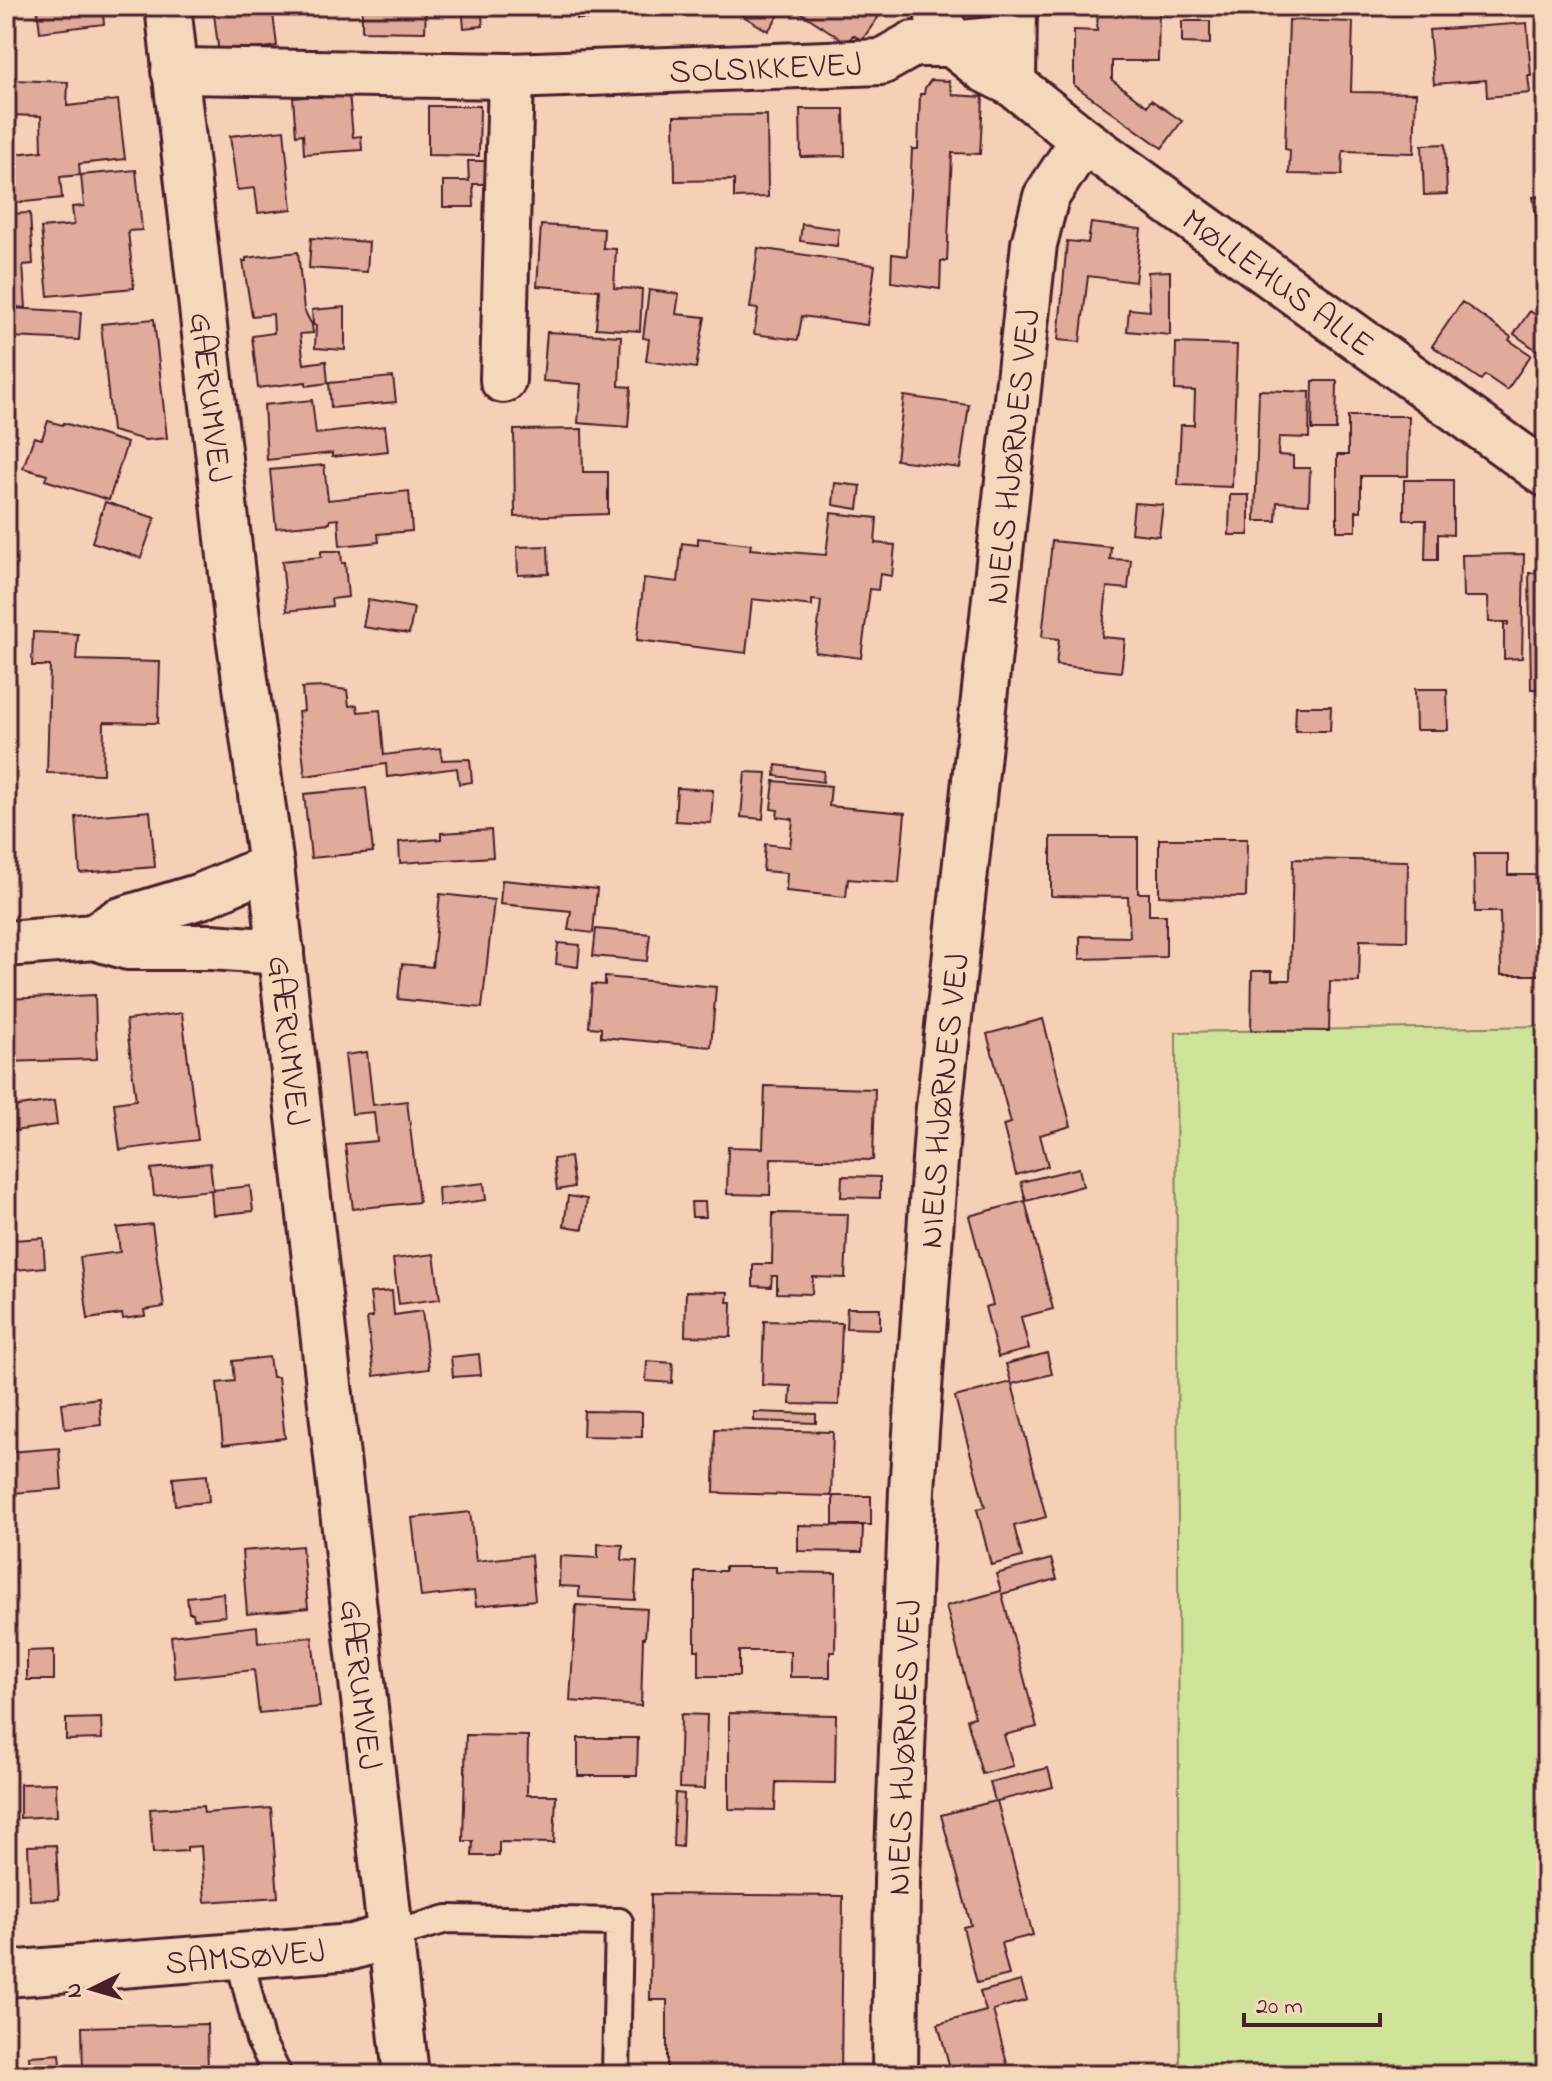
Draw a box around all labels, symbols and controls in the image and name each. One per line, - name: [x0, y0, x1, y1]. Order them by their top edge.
- street label: SOLSIKKEVEJ: [668, 42, 864, 99]
- street label: MØLLEHUS ALLE: [1170, 198, 1383, 371]
- street label: NIELS HJØRNES VEJ: [974, 306, 1056, 607]
- street label: GÆRUMVEJ: [174, 310, 243, 486]
- street label: NIELS HJØRNES VEJ: [908, 950, 985, 1250]
- street label: GÆRUMVEJ: [252, 953, 321, 1129]
- street label: GÆRUMVEJ: [324, 1597, 393, 1773]
- street label: NIELS HJØRNES VEJ: [876, 1598, 937, 1896]
- street label: SAMSØVEJ: [163, 1928, 328, 1990]
- north arrow: [52, 1949, 132, 2029]
- scale bar: [1244, 1977, 1380, 2027]
- text: N: [58, 1982, 92, 1999]
- text: 20 m: [1256, 1990, 1303, 2025]

